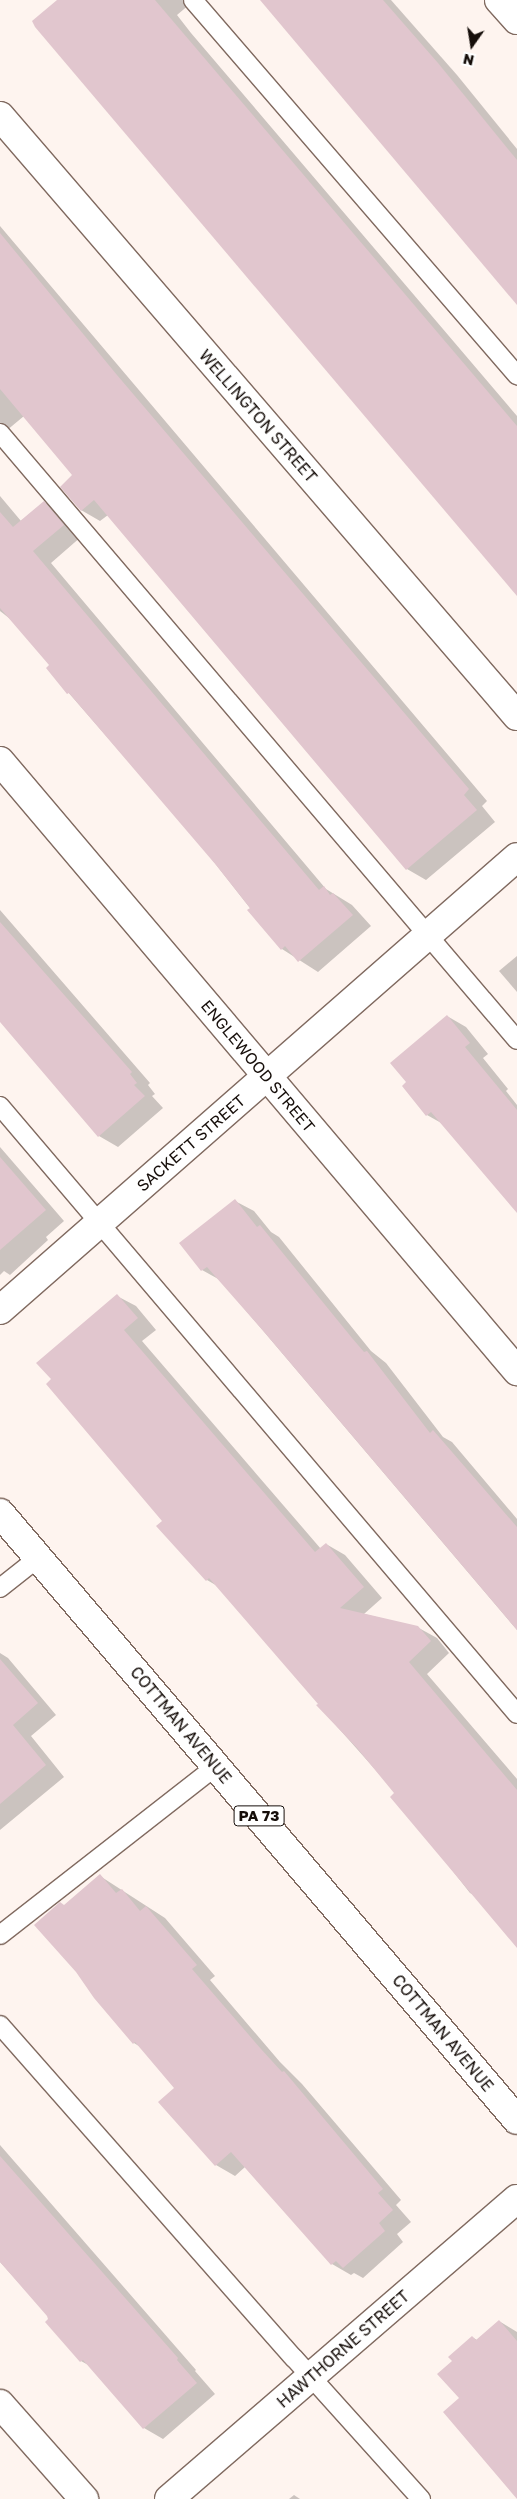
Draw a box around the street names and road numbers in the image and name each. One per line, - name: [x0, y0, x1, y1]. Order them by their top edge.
- street label: WELLINGTON STREET: [195, 346, 321, 486]
- street label: ENGLEWOOD STREET: [197, 996, 319, 1136]
- street label: SACKETT STREET: [133, 1091, 249, 1195]
- street label: COTTMAN AVENUE: [126, 1663, 236, 1787]
- road number: PA 73: [233, 1804, 285, 1828]
- street label: COTTMAN AVENUE: [388, 1971, 498, 2095]
- street label: HAWTHORNE STREET: [273, 2286, 413, 2412]

